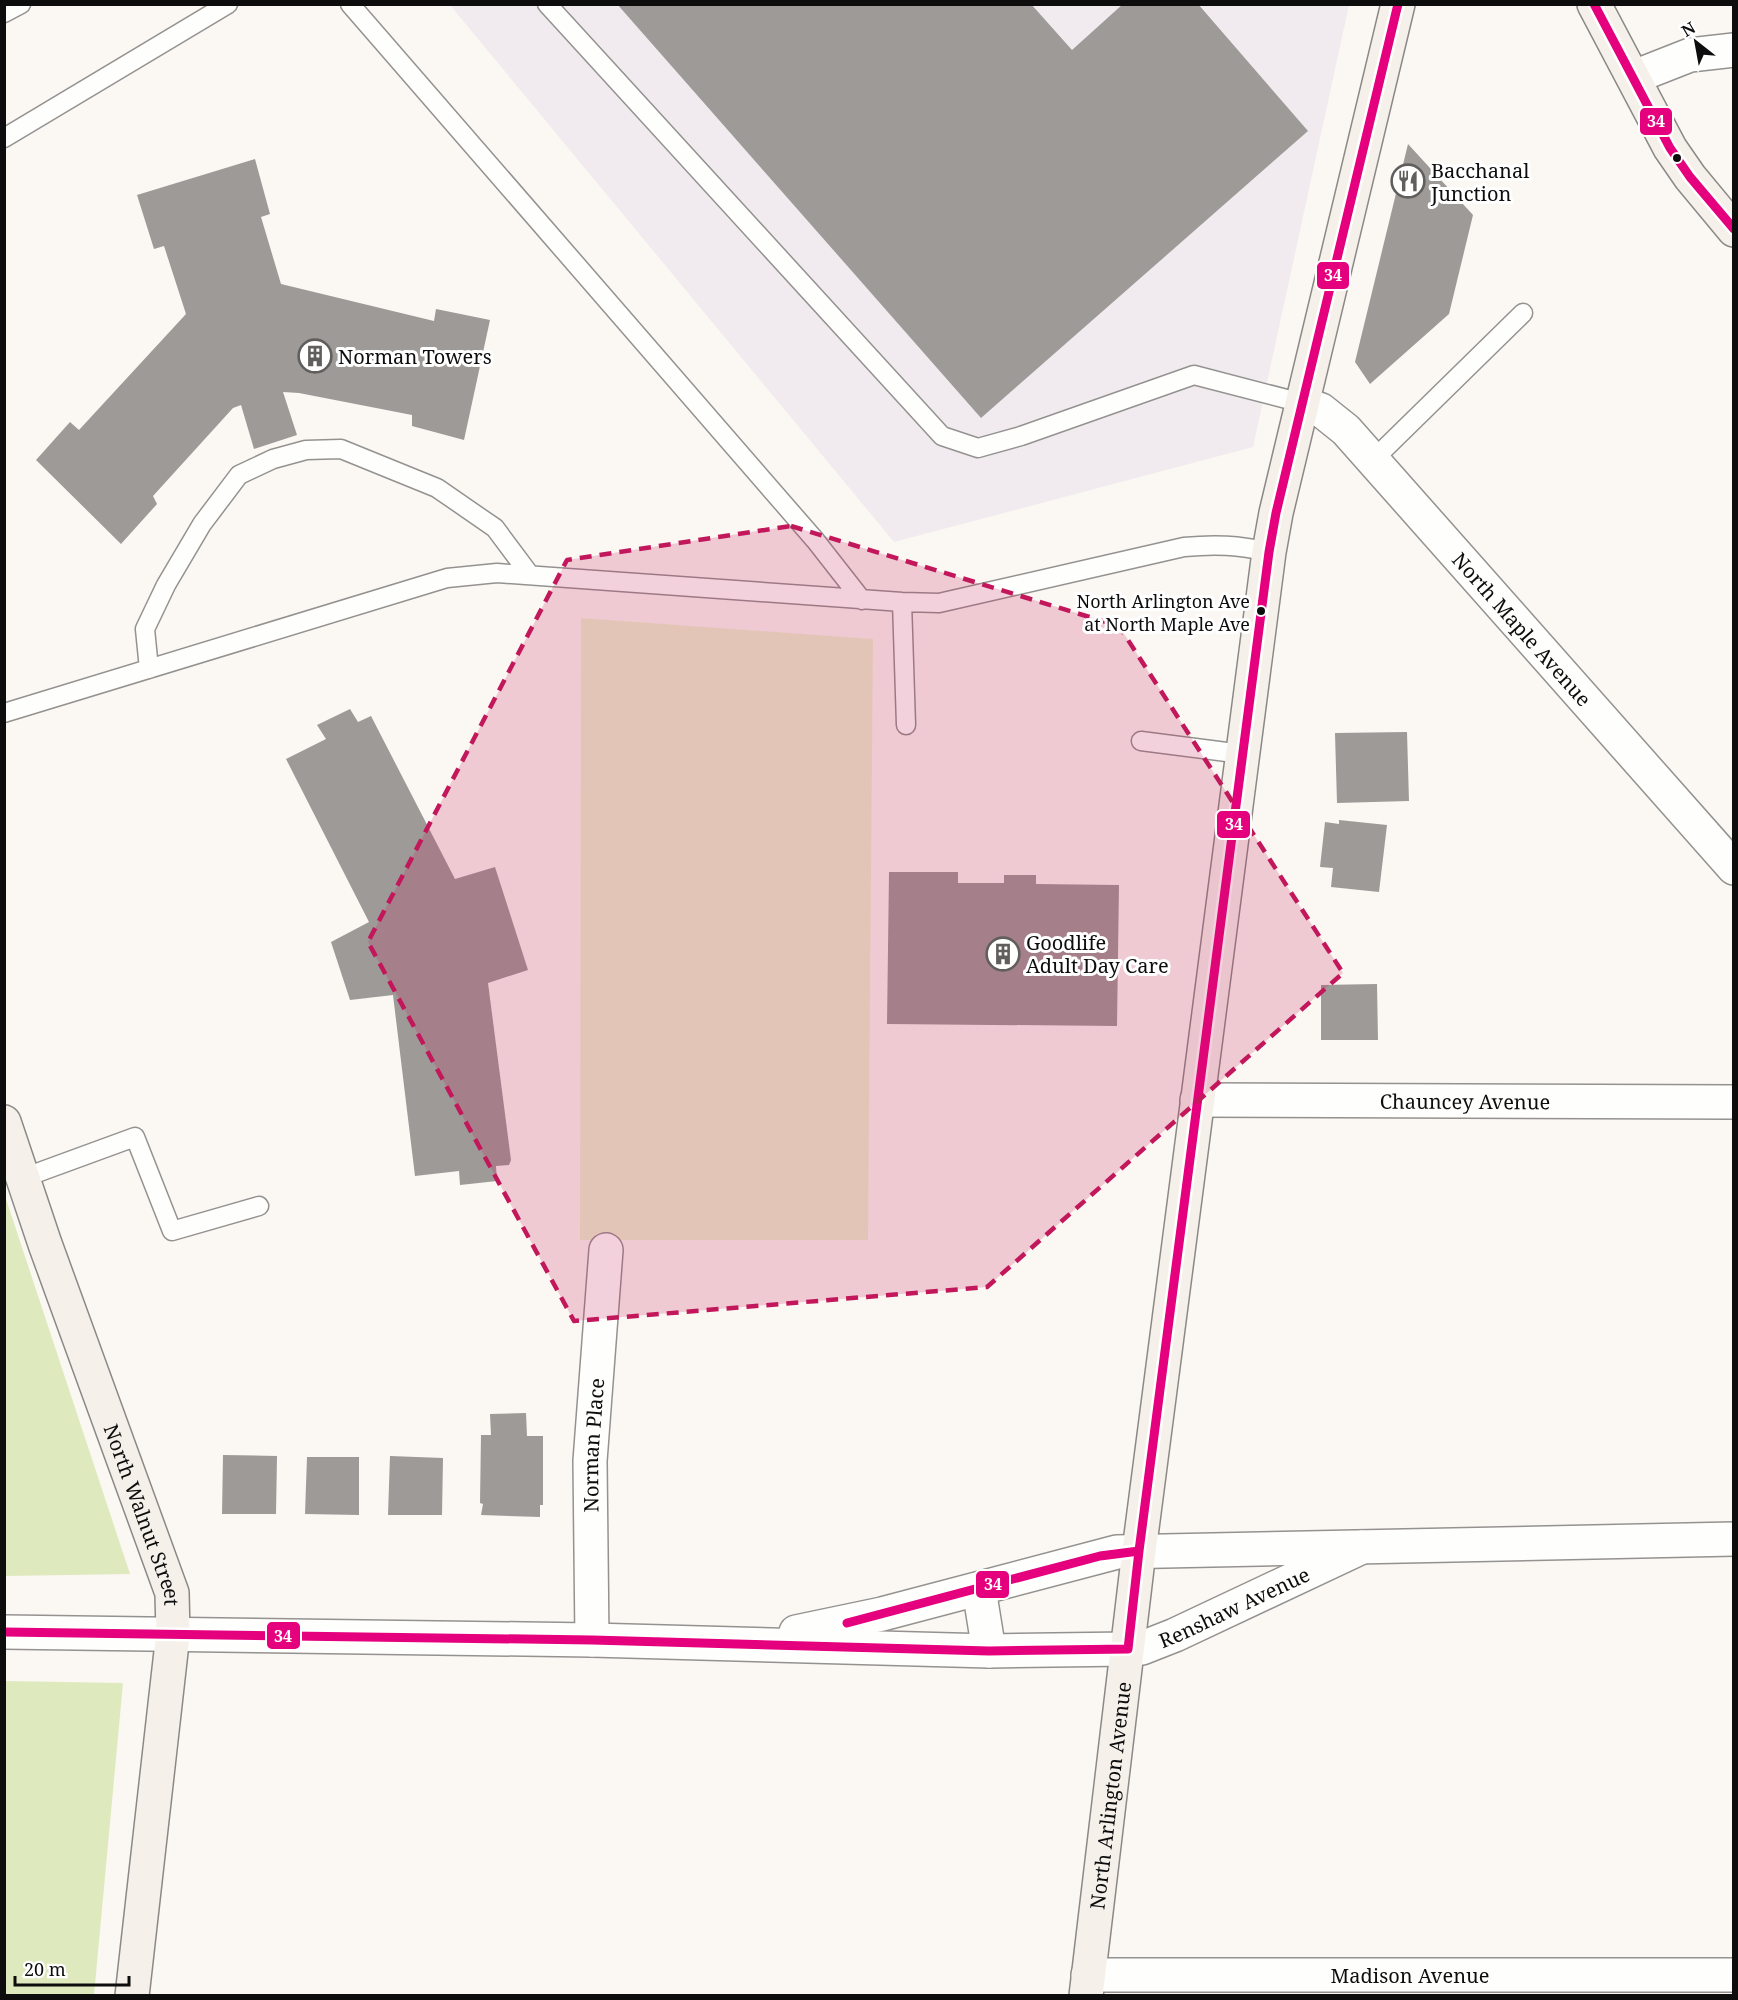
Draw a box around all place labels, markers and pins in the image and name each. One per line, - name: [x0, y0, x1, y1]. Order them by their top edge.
- unlabelled marker: [1671, 152, 1683, 164]
- place label: Bacchanal Junction: [1430, 157, 1529, 207]
- restaurant icon: Bacchanal Junction: [1390, 163, 1426, 199]
- building icon: Norman Towers: [297, 338, 333, 374]
- place label: Norman Towers: [338, 343, 492, 370]
- place label: North Arlington Ave at North Maple Ave: [1076, 589, 1250, 636]
- marker: North Arlington Ave at North Maple Ave: [1255, 605, 1267, 617]
- place label: Goodlife Adult Day Care: [1026, 929, 1169, 979]
- building icon: Goodlife Adult Day Care: [985, 936, 1021, 972]

